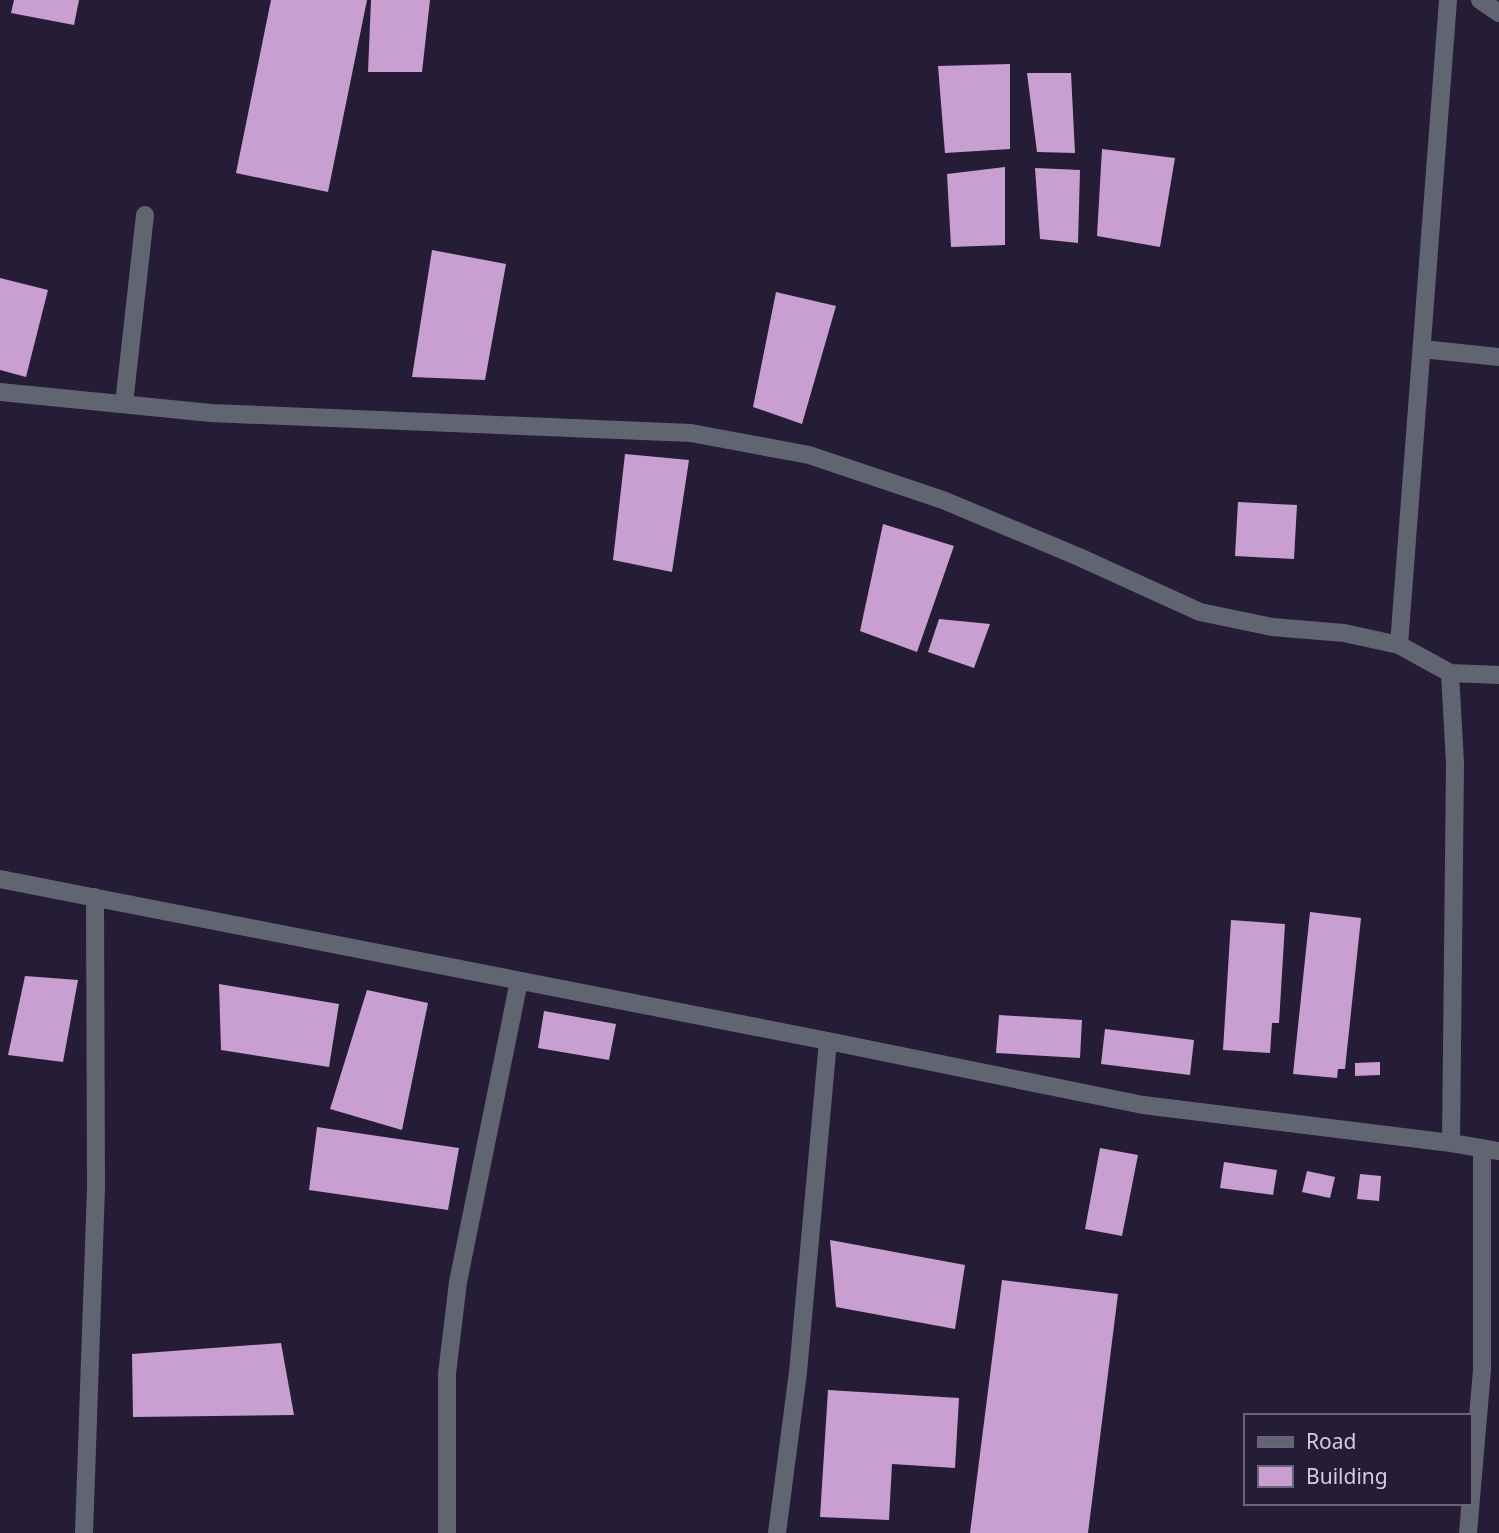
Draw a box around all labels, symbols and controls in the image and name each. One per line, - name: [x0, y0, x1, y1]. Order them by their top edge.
- legend: [1244, 1414, 1471, 1505]
- text: Road: [1306, 1427, 1356, 1455]
- text: Building: [1306, 1462, 1388, 1490]

